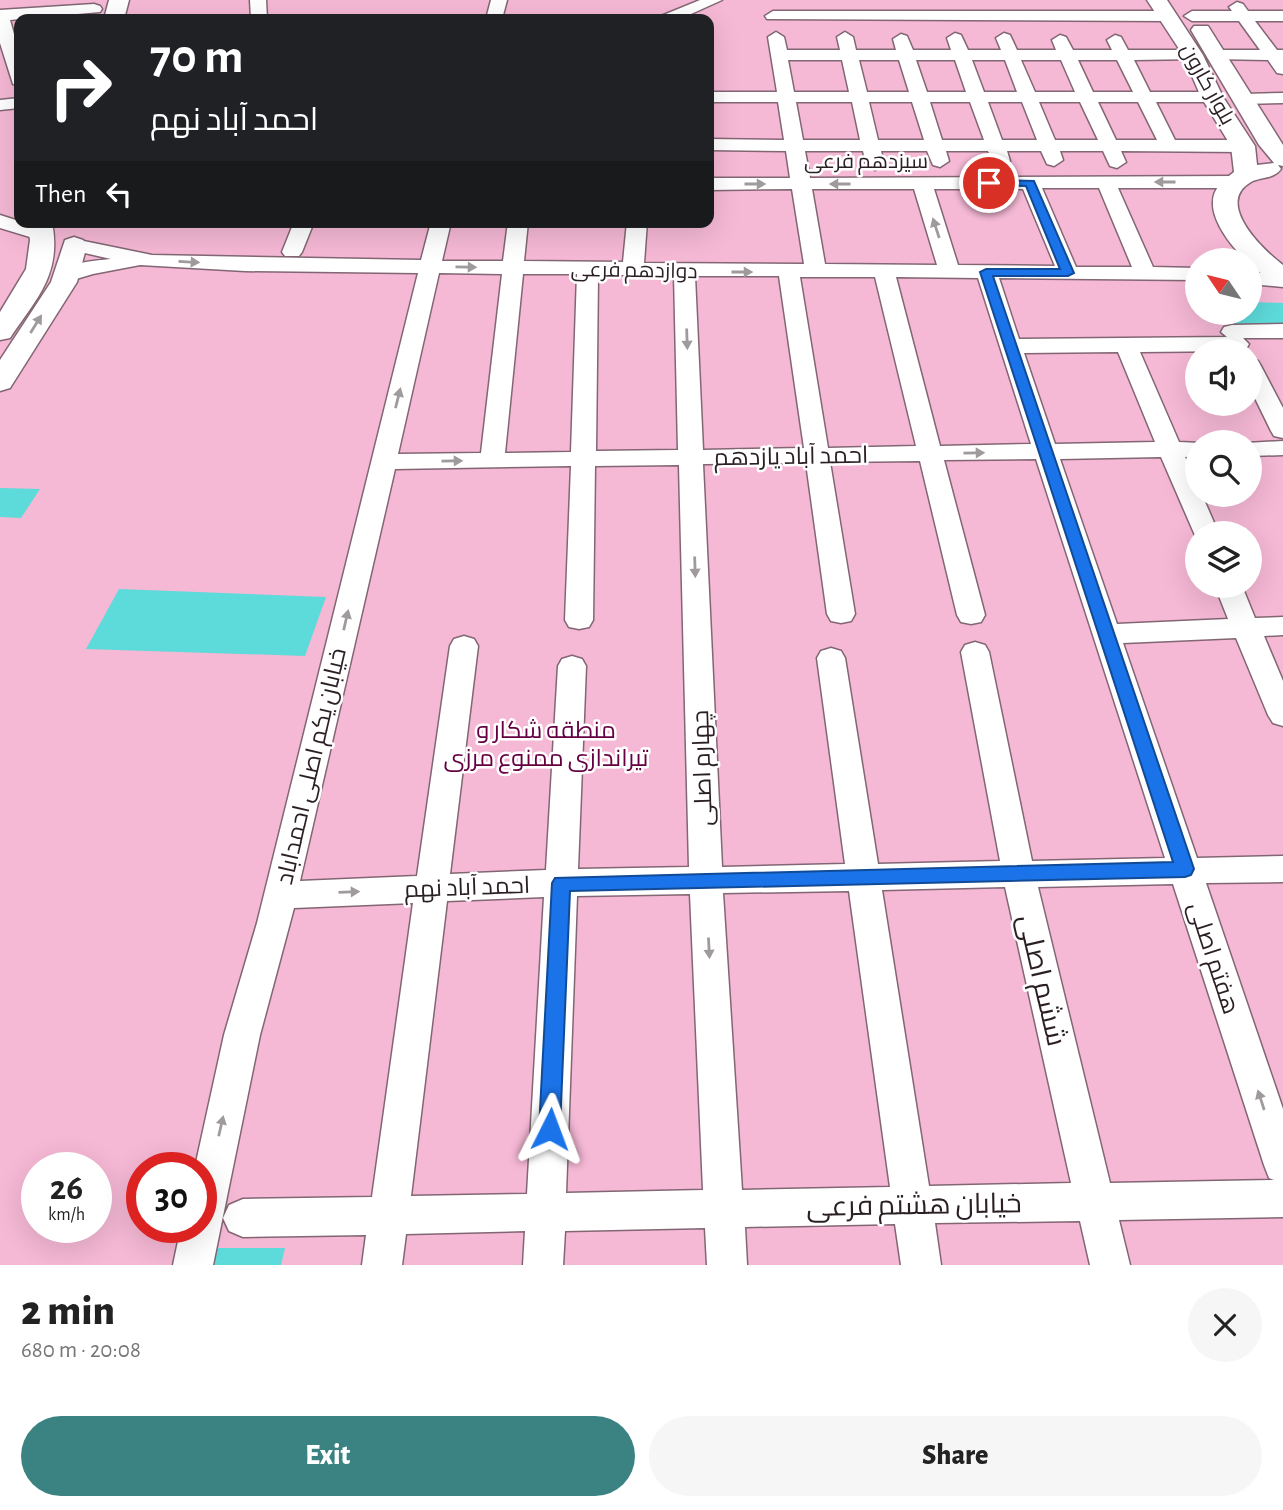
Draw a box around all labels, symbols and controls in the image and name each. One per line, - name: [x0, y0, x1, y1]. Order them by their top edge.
- text: 70 m: [150, 33, 244, 82]
- street label: بلوار کارون: [1175, 40, 1238, 129]
- icon: right: [35, 42, 126, 133]
- text: احمد آباد نهم: [150, 104, 318, 136]
- street label: سیزدهم فرعی: [804, 151, 928, 175]
- pin: [959, 153, 1019, 213]
- icon: arrive: [970, 164, 1008, 202]
- icon: left: [100, 175, 138, 213]
- one-way arrow: [1154, 176, 1176, 188]
- one-way arrow: [744, 178, 766, 190]
- one-way arrow: [829, 178, 851, 190]
- text: Then: [35, 181, 86, 207]
- one-way arrow: [930, 217, 941, 238]
- north arrow: [1185, 248, 1262, 326]
- map controls: [1185, 248, 1262, 598]
- one-way arrow: [178, 257, 200, 268]
- street label: دوازدهم فرعی: [570, 259, 698, 285]
- one-way arrow: [455, 261, 477, 273]
- one-way arrow: [731, 266, 753, 278]
- one-way arrow: [30, 314, 42, 333]
- one-way arrow: [681, 328, 692, 350]
- button: sound: [1185, 339, 1262, 416]
- one-way arrow: [392, 387, 403, 409]
- button: search: [1185, 430, 1262, 507]
- street label: احمد آباد یازدهم: [713, 442, 869, 473]
- one-way arrow: [963, 447, 985, 459]
- one-way arrow: [442, 455, 464, 467]
- button: layers: [1185, 521, 1262, 598]
- one-way arrow: [690, 556, 701, 578]
- one-way arrow: [341, 609, 352, 631]
- street label: خیابان یکم اصلی احمداباد: [273, 646, 354, 887]
- street label: چهارم اصلی: [689, 709, 720, 826]
- park label: منطقه شکار و تیراندازی ممنوع مرزی: [444, 718, 649, 774]
- street label: احمد آباد نهم: [403, 872, 531, 905]
- one-way arrow: [338, 886, 360, 897]
- street label: هفتم اصلی: [1181, 899, 1242, 1018]
- street label: ششم اصلی: [1008, 912, 1071, 1050]
- one-way arrow: [704, 938, 715, 960]
- one-way arrow: [1256, 1089, 1266, 1110]
- position arrow: [513, 1092, 587, 1166]
- one-way arrow: [216, 1115, 227, 1137]
- speed limit sign: 30: [126, 1152, 217, 1243]
- text: 26: [50, 1171, 83, 1206]
- street label: خیابان هشتم فرعی: [806, 1189, 1022, 1226]
- text: km/h: [48, 1206, 85, 1224]
- button: close: [1188, 1288, 1262, 1362]
- text: 2 min: [21, 1290, 115, 1332]
- text: 680 m · 20:08: [21, 1339, 141, 1362]
- button: Exit: [21, 1416, 635, 1496]
- button: Share: [649, 1416, 1262, 1496]

